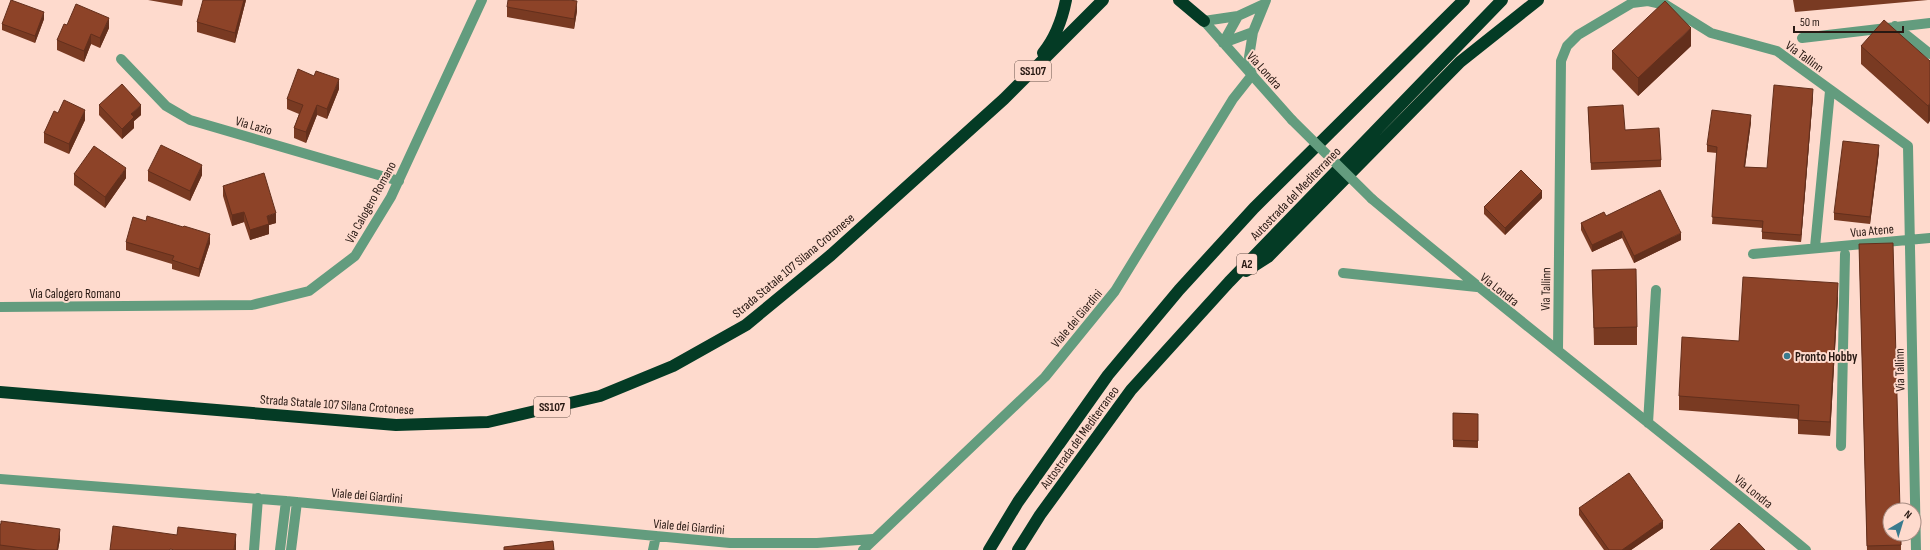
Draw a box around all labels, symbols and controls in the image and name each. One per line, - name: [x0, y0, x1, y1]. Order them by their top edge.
- scale bar: [1794, 8, 1903, 34]
- text: 50 m: [1800, 15, 1820, 30]
- street label: Via Tallinn: [1782, 38, 1827, 76]
- street label: Via Londra: [1243, 49, 1285, 93]
- road number: SS107: [1015, 61, 1051, 81]
- street label: Via Lazio: [233, 113, 274, 139]
- street label: Autostrada del Mediterraneo: [1246, 144, 1344, 244]
- street label: Via Calogero Romano: [342, 159, 400, 246]
- street label: Strada Statale 107 Silana Crotonese: [729, 210, 858, 322]
- street label: Vua Atene: [1850, 221, 1895, 241]
- road number: A2: [1237, 254, 1257, 274]
- street label: Via Tallinn: [1538, 267, 1554, 311]
- street label: Via Londra: [1477, 270, 1522, 310]
- street label: Via Calogero Romano: [29, 286, 121, 302]
- street label: Viale dei Giardini: [1048, 286, 1106, 351]
- street label: Via Tallinn: [1892, 348, 1908, 392]
- place label: Pronto Hobby: [1795, 349, 1858, 365]
- marker: Pronto Hobby: [1782, 351, 1792, 361]
- street label: Autostrada del Mediterraneo: [1036, 383, 1123, 493]
- street label: Strada Statale 107 Silana Crotonese: [259, 392, 414, 418]
- road number: SS107: [534, 397, 570, 417]
- street label: Via Londra: [1731, 471, 1776, 512]
- street label: Viale dei Giardini: [331, 485, 403, 507]
- north arrow: [1882, 502, 1922, 542]
- text: N: [1902, 508, 1914, 522]
- street label: Viale dei Giardini: [653, 516, 725, 538]

